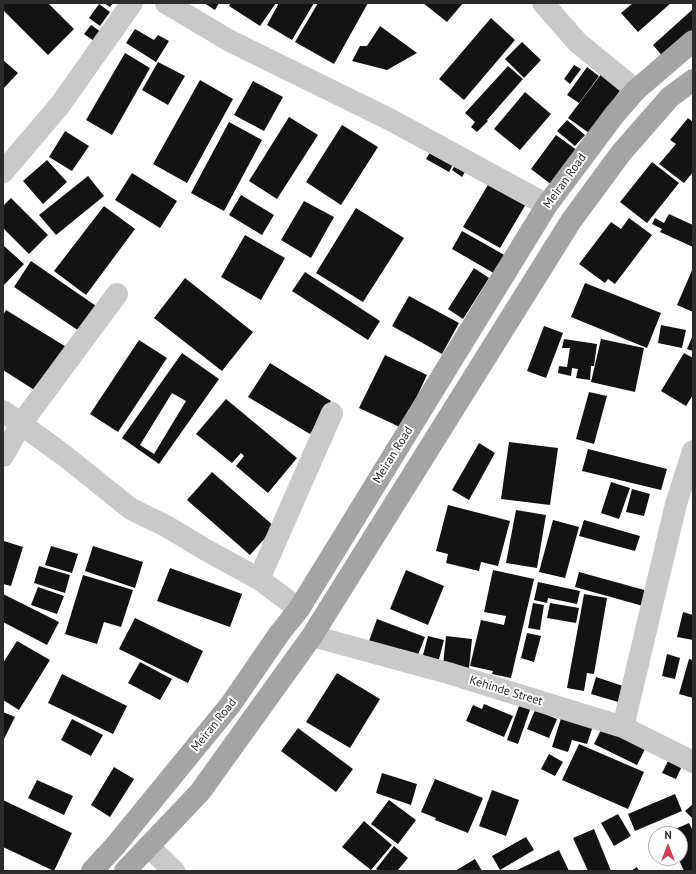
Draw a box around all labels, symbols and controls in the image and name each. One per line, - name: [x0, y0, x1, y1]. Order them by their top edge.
- street label: Meiran Road: [540, 151, 590, 211]
- street label: Meiran Road: [370, 424, 416, 486]
- street label: Kehinde Street: [468, 673, 544, 709]
- street label: Meiran Road: [188, 696, 240, 754]
- north arrow: [648, 826, 688, 866]
- text: N: [664, 828, 672, 842]

